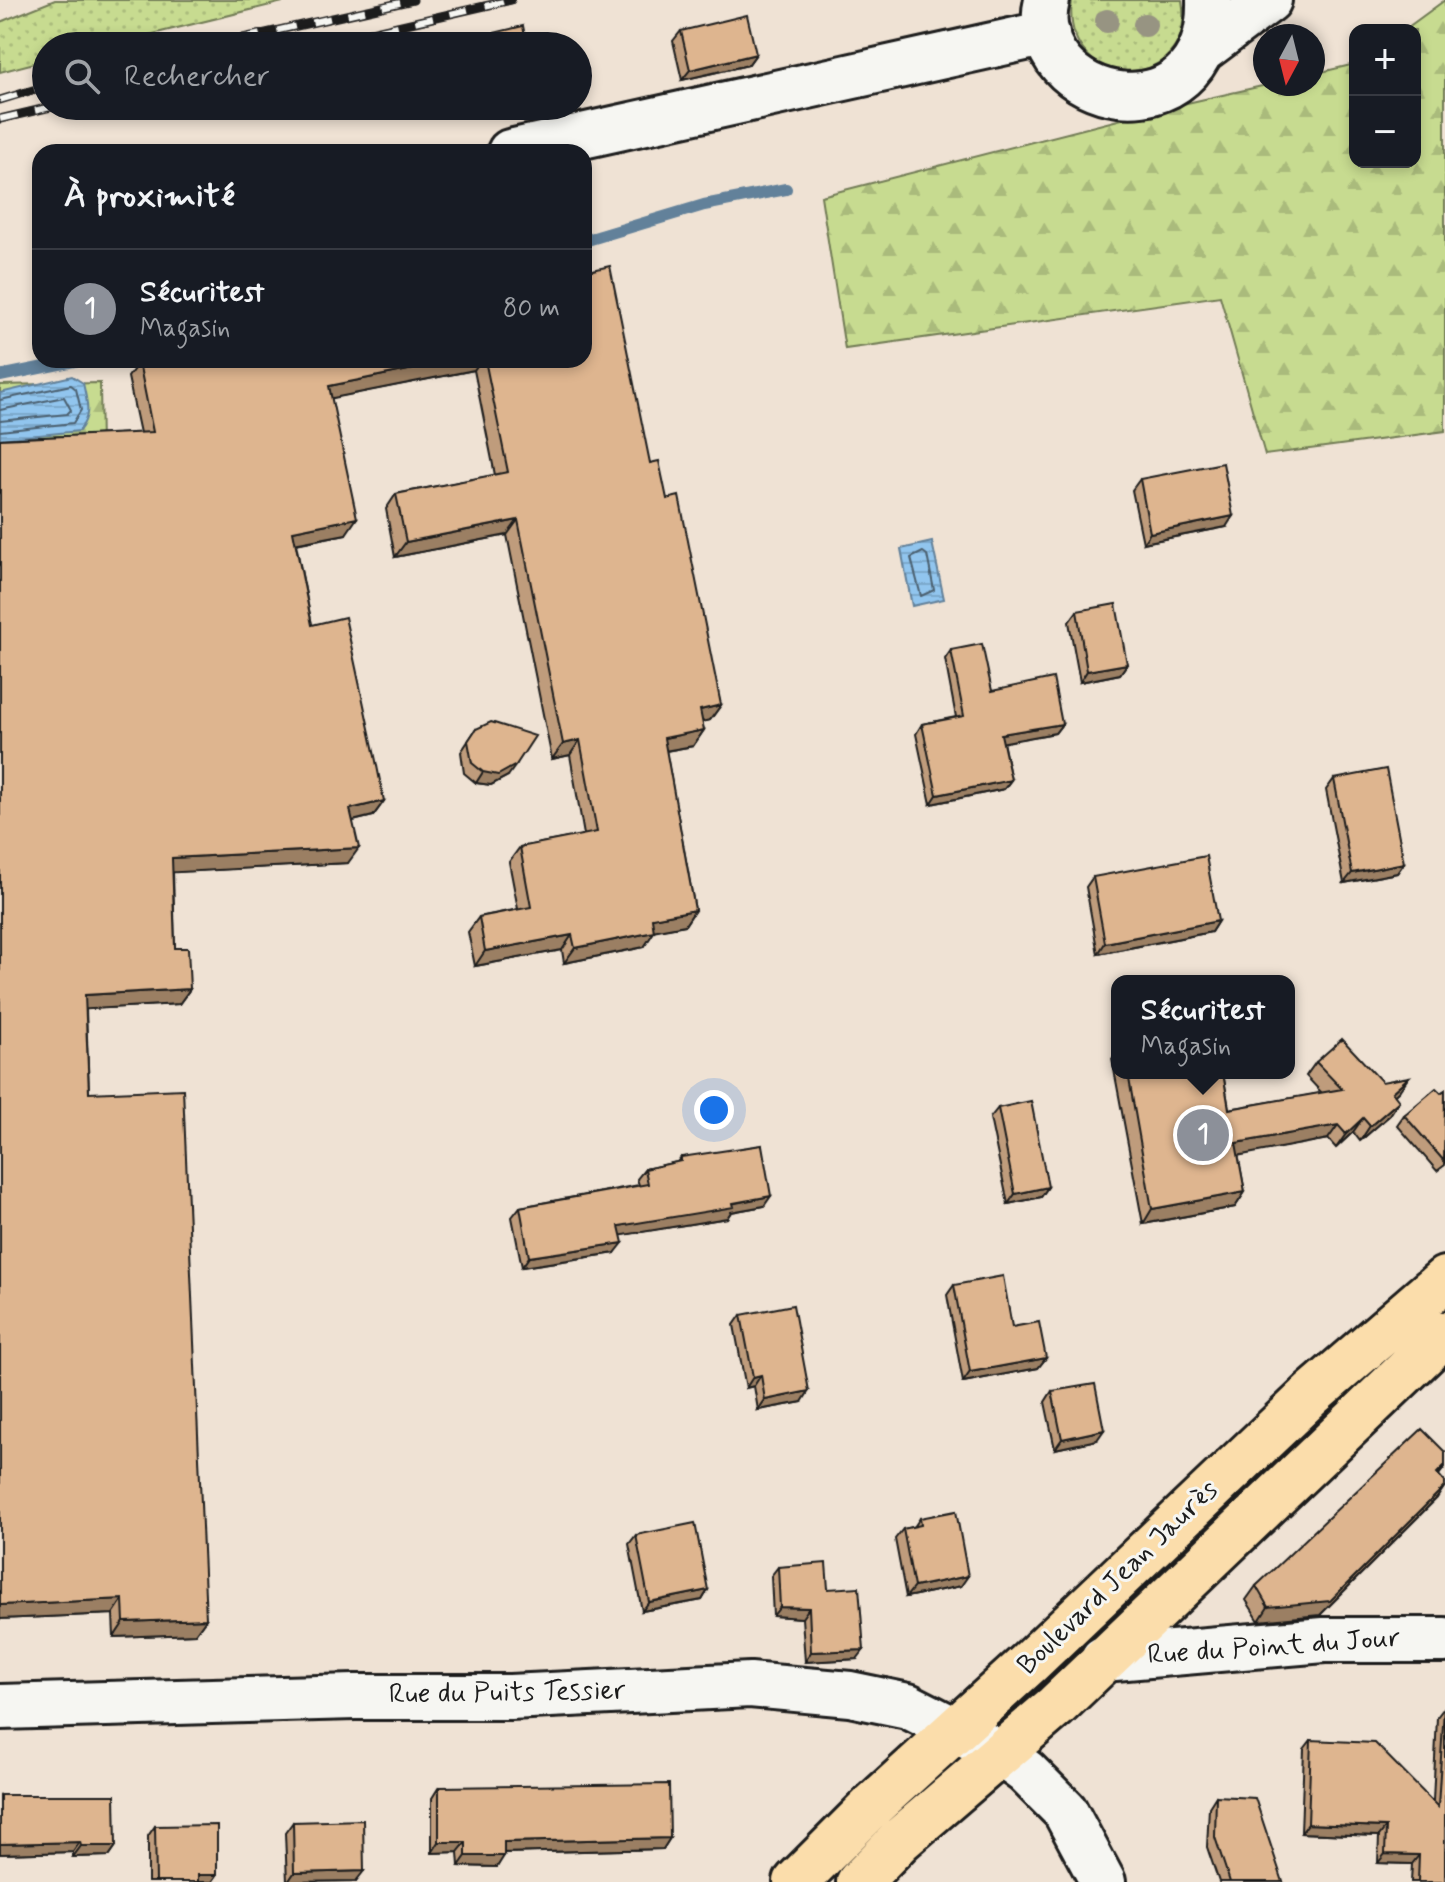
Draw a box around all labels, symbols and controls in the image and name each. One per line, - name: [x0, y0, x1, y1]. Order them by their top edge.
- north arrow: [1253, 24, 1325, 96]
- map controls: [1349, 24, 1421, 168]
- button: +: [1349, 24, 1421, 96]
- search box: [32, 32, 592, 120]
- icon: search: [60, 54, 104, 98]
- text: Rechercher: [124, 57, 270, 96]
- button: −: [1349, 96, 1421, 168]
- text: À proximité: [64, 174, 235, 219]
- text: Sécuritest: [140, 273, 264, 312]
- text: 1: [84, 292, 96, 326]
- text: 80 m: [503, 292, 560, 326]
- text: Magasin: [140, 312, 230, 346]
- popup: [1111, 975, 1295, 1079]
- text: Sécuritest: [1141, 991, 1265, 1030]
- text: Magasin: [1141, 1030, 1231, 1064]
- your location: [694, 1090, 734, 1130]
- pin: 1: [1177, 1105, 1229, 1165]
- street label: Boulevard Jean Jaurès: [1010, 1472, 1226, 1684]
- street label: Rue du Point du Jour: [1146, 1620, 1402, 1674]
- street label: Rue du Puits Tessier: [388, 1672, 626, 1714]

